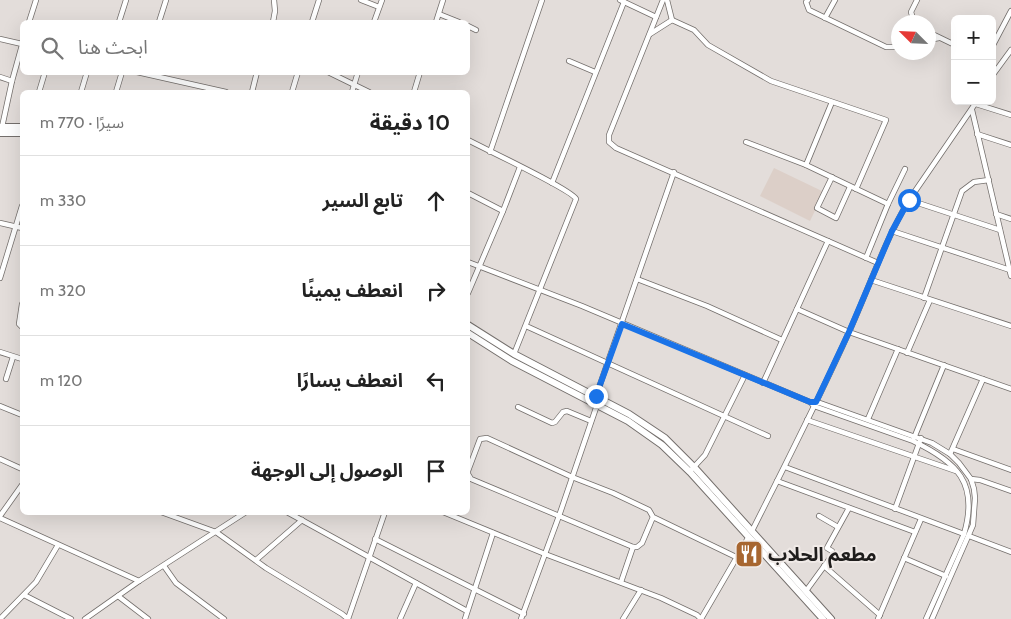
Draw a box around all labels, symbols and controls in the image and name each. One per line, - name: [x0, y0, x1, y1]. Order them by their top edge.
- north arrow: [891, 15, 936, 60]
- map controls: [951, 15, 996, 105]
- button: +: [951, 15, 996, 60]
- search box: [20, 20, 470, 75]
- icon: search: [38, 34, 66, 62]
- text: ابحث هنا: [78, 36, 148, 59]
- button: −: [951, 60, 996, 105]
- text: 10 دقيقة: [370, 110, 450, 135]
- text: سيرًا · 770 m: [40, 113, 124, 132]
- icon: ahead: [422, 187, 450, 215]
- text: تابع السير: [322, 189, 403, 212]
- route start: [898, 189, 921, 212]
- text: 330 m: [40, 191, 86, 210]
- icon: right: [422, 277, 450, 305]
- text: انعطف يمينًا: [302, 279, 403, 302]
- text: 320 m: [40, 281, 86, 300]
- icon: left: [422, 367, 450, 395]
- text: انعطف يسارًا: [297, 369, 403, 392]
- text: 120 m: [40, 371, 82, 390]
- route end: [585, 385, 608, 408]
- icon: arrive: [422, 457, 450, 485]
- text: الوصول إلى الوجهة: [251, 459, 403, 482]
- restaurant icon: مطعم الحلاب: [734, 539, 764, 569]
- place label: مطعم الحلاب: [768, 543, 877, 569]

